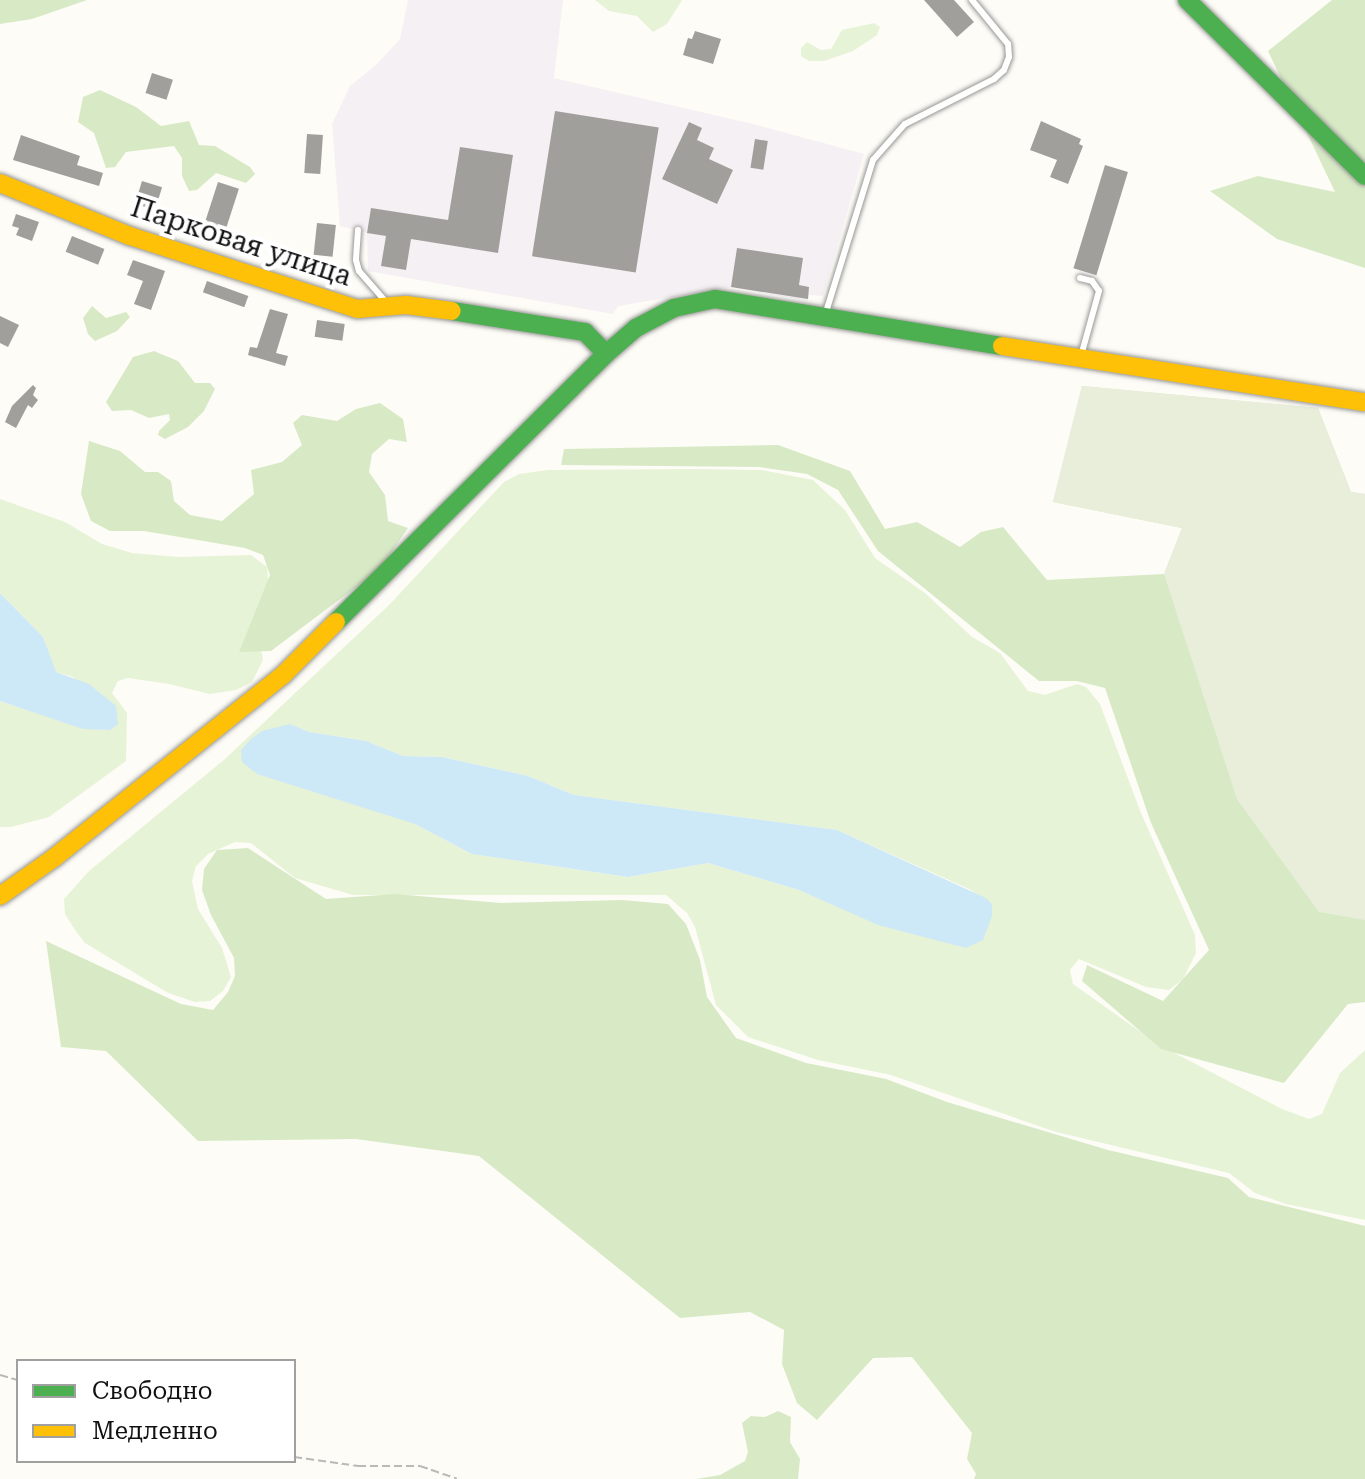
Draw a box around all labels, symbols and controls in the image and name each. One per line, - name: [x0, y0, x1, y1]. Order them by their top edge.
- street label: Парковая улица: [127, 191, 355, 293]
- legend: [16, 1359, 296, 1463]
- text: Свободно: [92, 1377, 213, 1405]
- text: Медленно: [92, 1417, 218, 1445]

